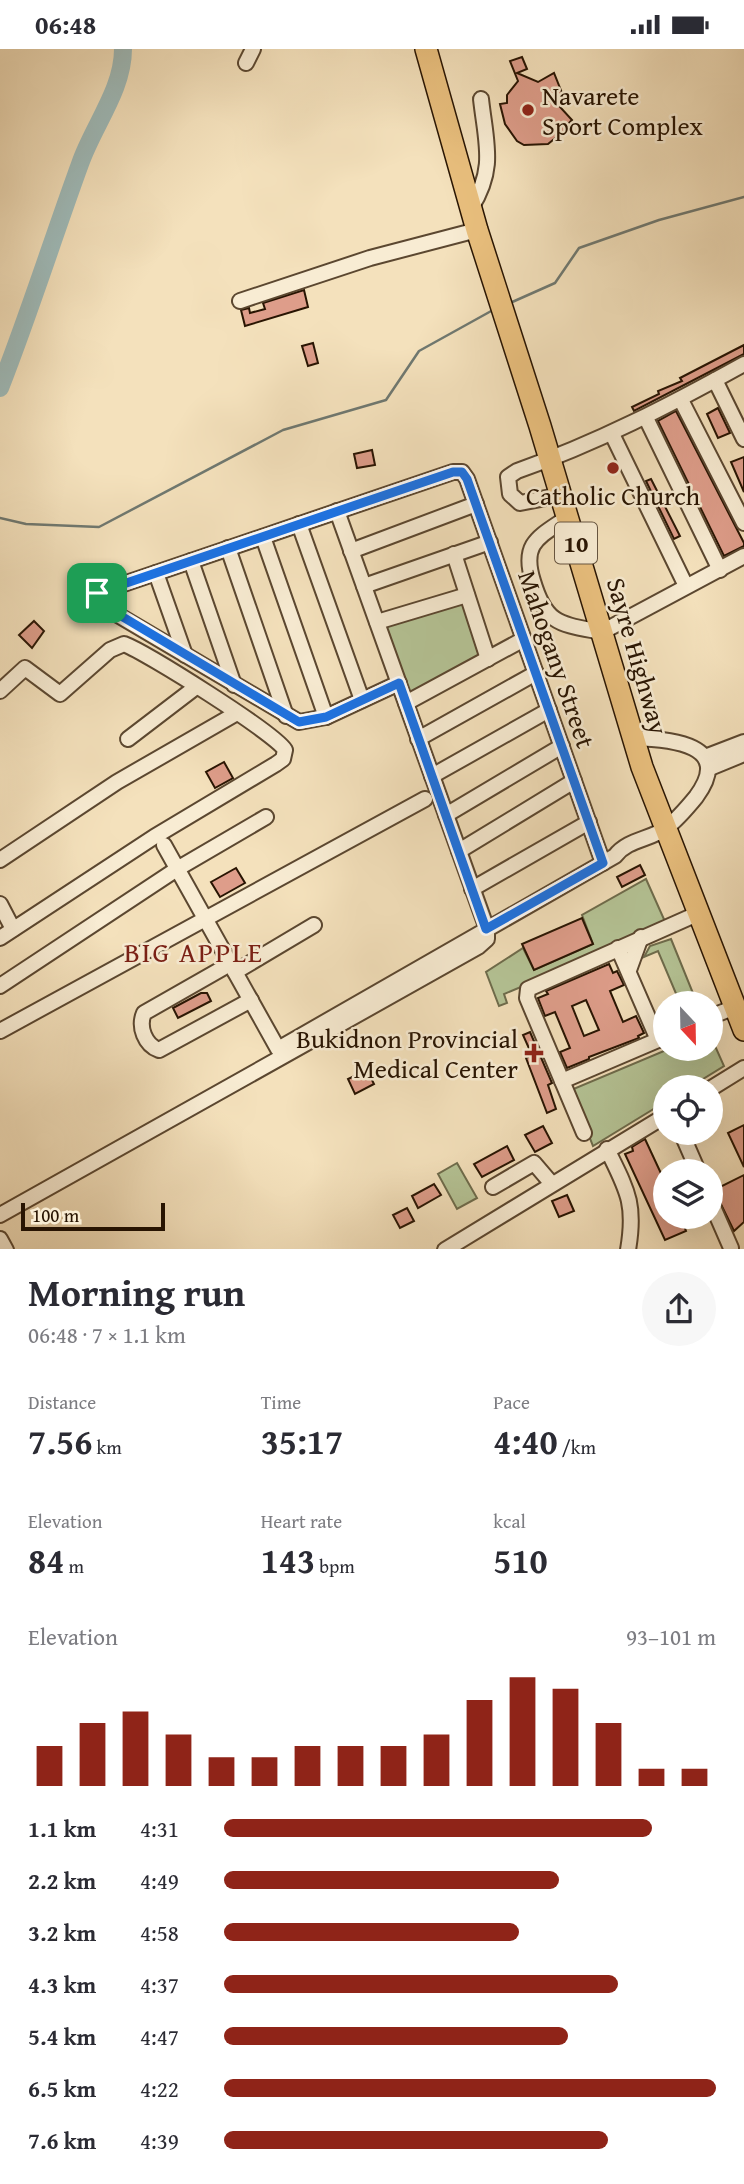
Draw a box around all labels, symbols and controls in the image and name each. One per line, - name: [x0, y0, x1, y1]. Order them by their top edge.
- text: 06:48: [35, 5, 96, 44]
- place label: Navarete Sport Complex: [542, 76, 703, 145]
- marker: Navarete Sport Complex: [520, 102, 536, 118]
- marker: Catholic Church: [605, 460, 621, 476]
- place label: Catholic Church: [526, 476, 700, 515]
- road number: 10: [555, 523, 597, 563]
- pin: [67, 563, 127, 623]
- street label: Mahogany Street: [508, 565, 606, 753]
- street label: Sayre Highway: [597, 573, 679, 739]
- icon: arrive: [78, 574, 116, 612]
- district label: BIG APPLE: [124, 931, 264, 972]
- north arrow: [653, 991, 723, 1061]
- map controls: [653, 991, 723, 1229]
- place label: Bukidnon Provincial Medical Center: [296, 1019, 518, 1088]
- marker: Bukidnon Provincial Medical Center: [524, 1043, 544, 1063]
- button: locate: [653, 1075, 723, 1145]
- button: layers: [653, 1159, 723, 1229]
- scale bar: [21, 1201, 164, 1232]
- text: 100 m: [32, 1201, 79, 1229]
- text: Morning run: [28, 1264, 245, 1320]
- button: share: [642, 1272, 716, 1346]
- text: 06:48 · 7 × 1.1 km: [28, 1318, 186, 1351]
- text: Distance: [28, 1388, 96, 1416]
- text: Time: [261, 1388, 301, 1416]
- text: Pace: [493, 1388, 530, 1416]
- text: 7.56: [28, 1416, 92, 1467]
- text: 35:17: [261, 1416, 343, 1467]
- text: 4:40: [493, 1416, 558, 1467]
- text: km: [92, 1433, 122, 1461]
- text: /km: [558, 1433, 596, 1461]
- text: Elevation: [28, 1507, 102, 1535]
- text: Heart rate: [261, 1507, 342, 1535]
- text: kcal: [493, 1507, 526, 1535]
- text: 84: [28, 1535, 64, 1586]
- text: 143: [261, 1535, 315, 1586]
- text: 510: [493, 1535, 548, 1586]
- text: m: [64, 1552, 84, 1580]
- text: bpm: [315, 1552, 355, 1580]
- text: Elevation: [28, 1620, 118, 1653]
- text: 93–101 m: [626, 1620, 716, 1653]
- text: 1.1 km: [28, 1812, 96, 1845]
- text: 4:31: [140, 1812, 179, 1845]
- text: 2.2 km: [28, 1864, 96, 1897]
- text: 4:49: [140, 1864, 179, 1897]
- text: 3.2 km: [28, 1916, 96, 1949]
- text: 4:58: [140, 1916, 179, 1949]
- text: 4.3 km: [28, 1968, 96, 2001]
- text: 4:37: [140, 1968, 179, 2001]
- text: 5.4 km: [28, 2020, 96, 2053]
- text: 4:47: [140, 2020, 179, 2053]
- text: 6.5 km: [28, 2072, 96, 2105]
- text: 4:22: [140, 2072, 179, 2105]
- text: 7.6 km: [28, 2124, 96, 2157]
- text: 4:39: [140, 2124, 179, 2157]

